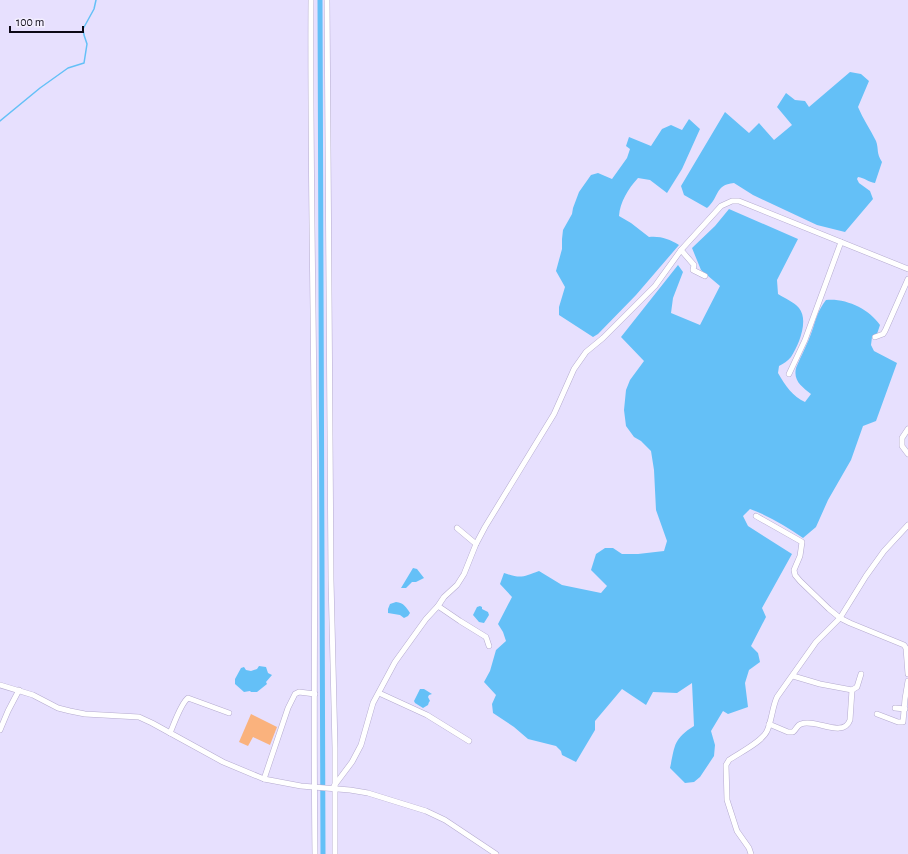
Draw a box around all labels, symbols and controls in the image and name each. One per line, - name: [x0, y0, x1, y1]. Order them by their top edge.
- scale bar: [10, 8, 83, 34]
- text: 100 m: [16, 16, 44, 28]

